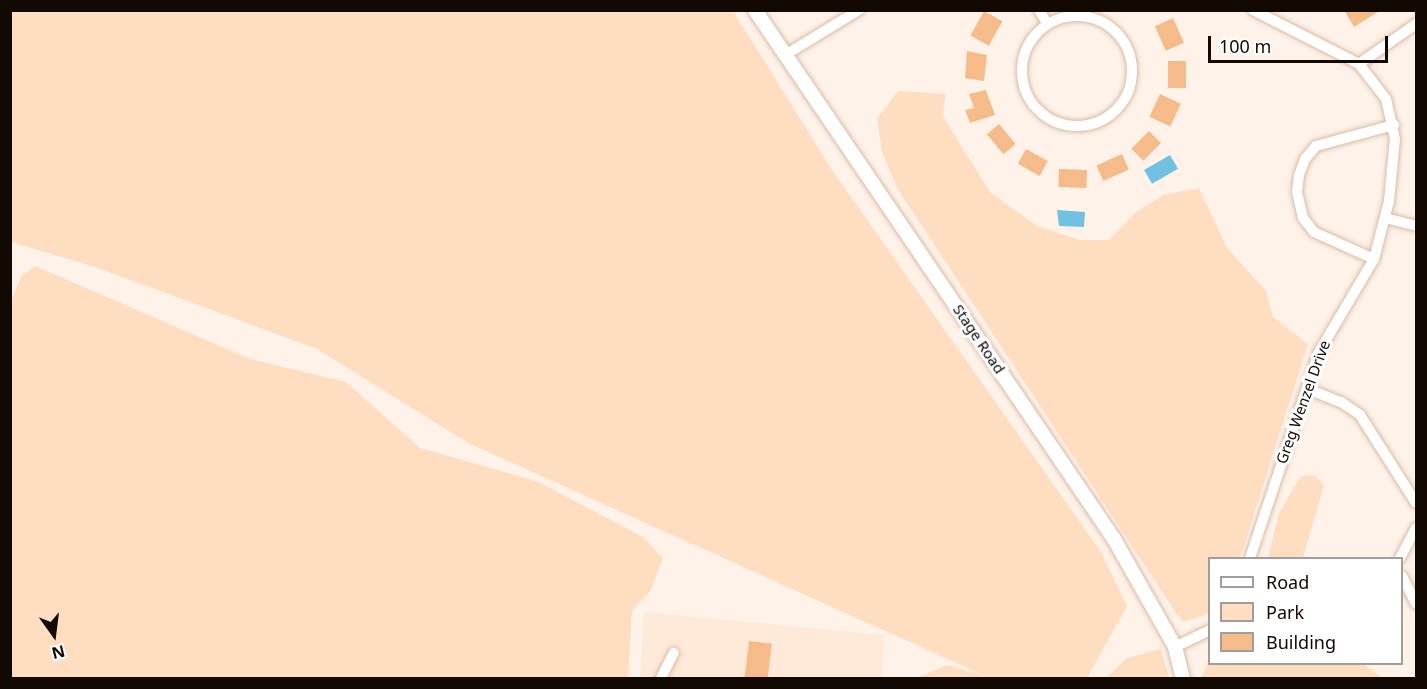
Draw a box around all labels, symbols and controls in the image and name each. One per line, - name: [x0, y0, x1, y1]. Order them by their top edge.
- scale bar: [1211, 24, 1391, 62]
- text: 100 m: [1219, 34, 1271, 58]
- street label: Stage Road: [949, 301, 1009, 377]
- street label: Greg Wenzel Drive: [1272, 338, 1334, 466]
- legend: [1208, 557, 1403, 665]
- text: Road: [1266, 570, 1309, 594]
- text: Park: [1266, 600, 1304, 624]
- north arrow: [24, 605, 84, 665]
- text: Building: [1266, 630, 1336, 654]
- text: N: [49, 640, 67, 665]

